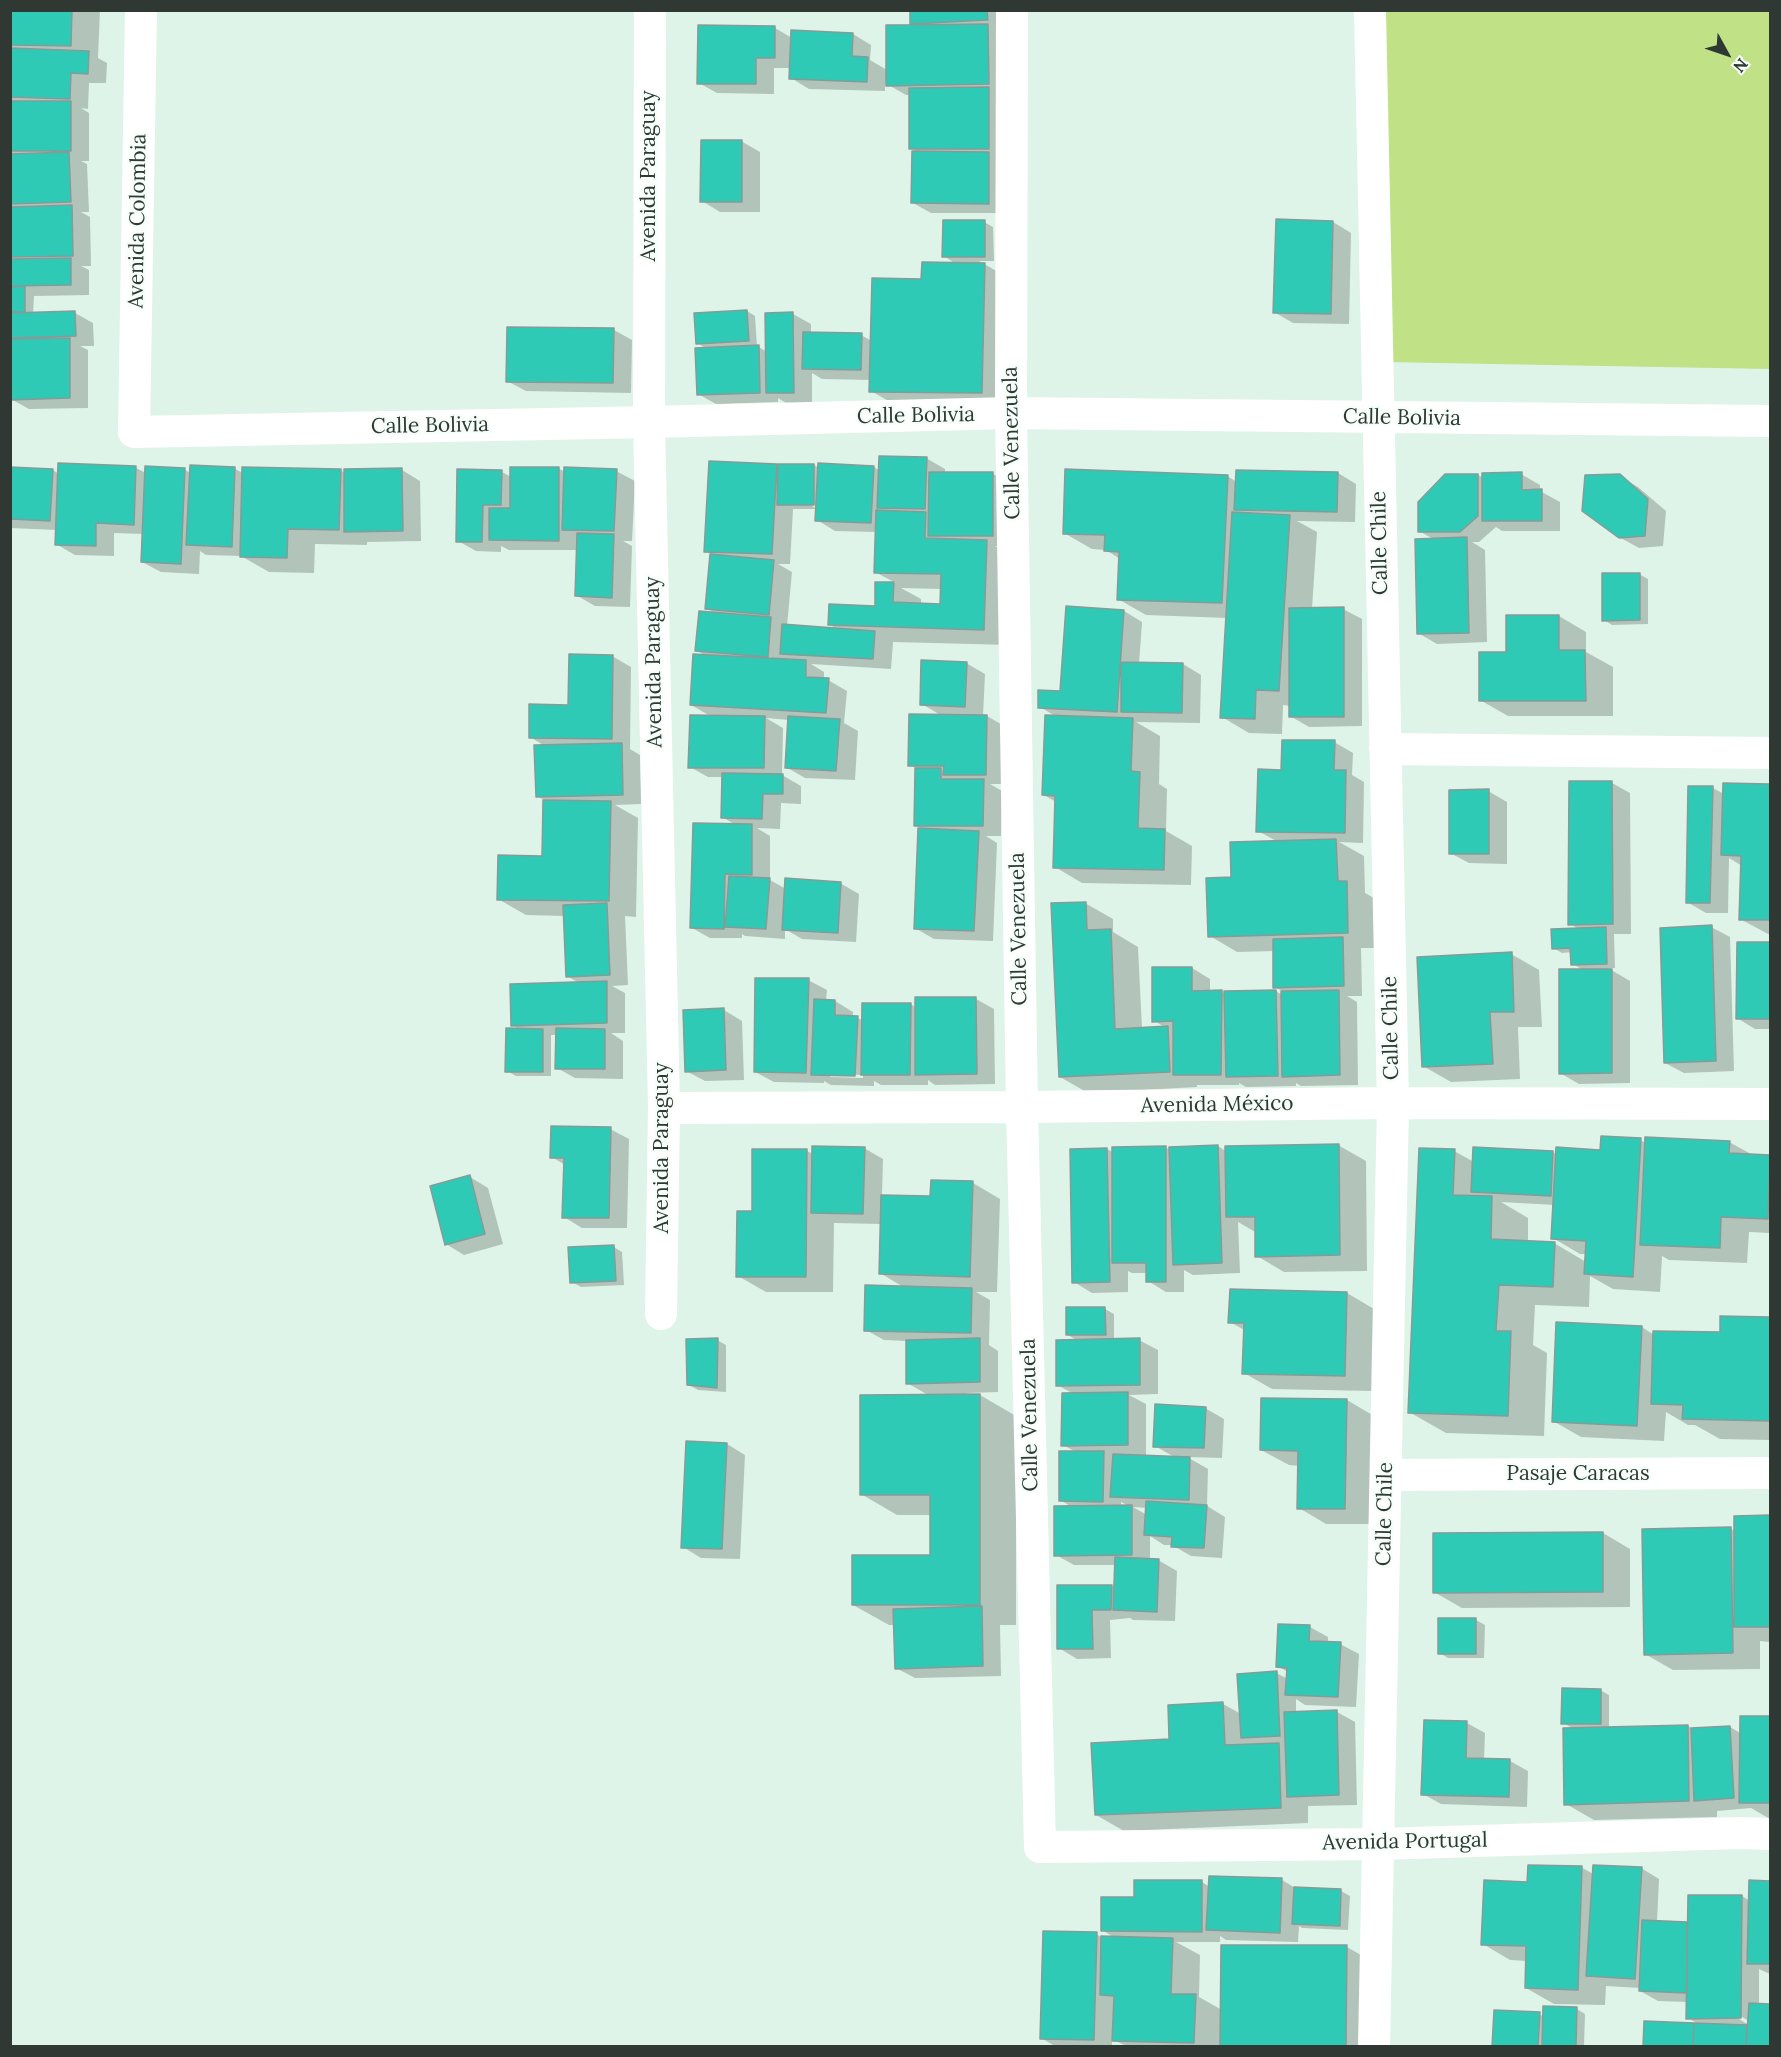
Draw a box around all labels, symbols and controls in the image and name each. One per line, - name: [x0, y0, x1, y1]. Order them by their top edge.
- north arrow: [1697, 24, 1757, 84]
- text: N: [1729, 54, 1752, 77]
- street label: Avenida Paraguay: [636, 90, 662, 262]
- street label: Avenida Colombia: [124, 133, 152, 309]
- street label: Calle Venezuela: [998, 366, 1026, 520]
- street label: Calle Bolivia: [857, 402, 975, 430]
- street label: Calle Bolivia: [1343, 404, 1461, 432]
- street label: Calle Bolivia: [371, 412, 489, 440]
- street label: Calle Chile: [1366, 491, 1394, 595]
- street label: Avenida Paraguay: [640, 576, 668, 748]
- street label: Calle Venezuela: [1005, 852, 1033, 1006]
- street label: Calle Chile: [1377, 976, 1405, 1080]
- street label: Avenida Paraguay: [649, 1062, 675, 1234]
- street label: Avenida México: [1140, 1091, 1294, 1119]
- street label: Calle Venezuela: [1016, 1338, 1044, 1492]
- street label: Pasaje Caracas: [1506, 1461, 1650, 1487]
- street label: Calle Chile: [1371, 1462, 1399, 1566]
- street label: Avenida Portugal: [1322, 1828, 1488, 1856]

